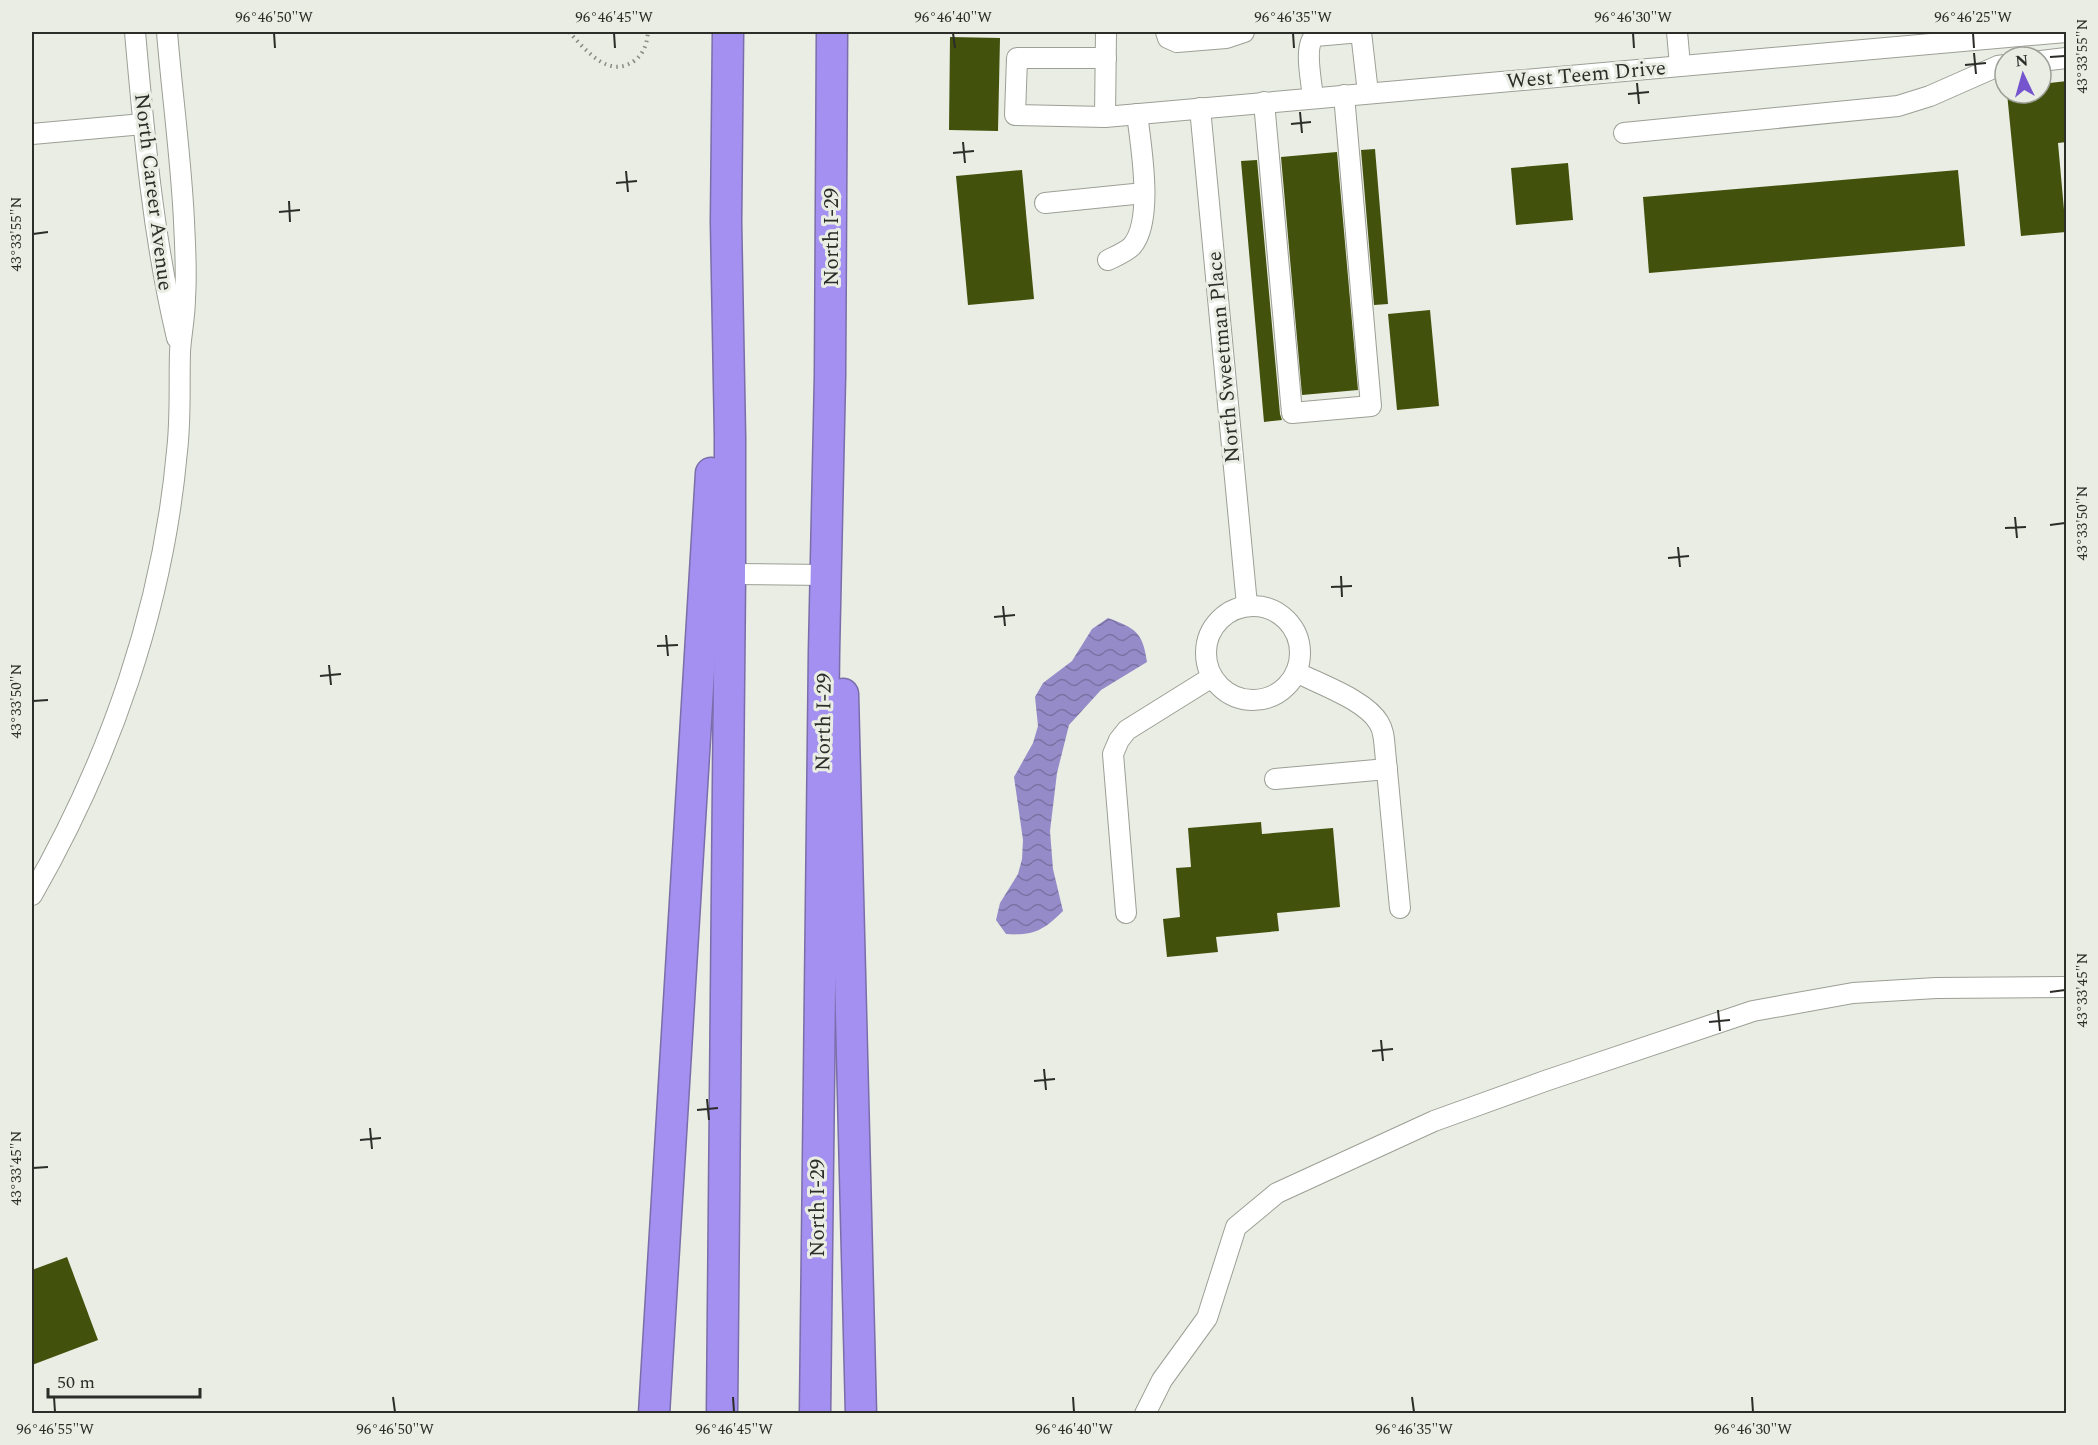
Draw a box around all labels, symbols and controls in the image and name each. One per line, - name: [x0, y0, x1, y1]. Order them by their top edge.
- text: 96°46'50"W: [235, 6, 313, 29]
- text: 96°46'45"W: [575, 6, 653, 29]
- text: 96°46'40"W: [914, 6, 992, 29]
- text: 96°46'35"W: [1254, 6, 1332, 29]
- text: 96°46'30"W: [1594, 6, 1672, 29]
- text: 96°46'25"W: [1934, 6, 2012, 29]
- text: 43°33'55"N: [2071, 18, 2094, 94]
- north arrow: [1993, 45, 2053, 105]
- text: N: [2014, 49, 2029, 74]
- street label: West Teem Drive: [1505, 52, 1667, 98]
- street label: North Career Avenue: [125, 92, 181, 293]
- street label: North I-29: [816, 188, 848, 286]
- text: 43°33'55"N: [5, 196, 28, 272]
- street label: North Sweetman Place: [1199, 250, 1249, 464]
- text: 43°33'50"N: [2071, 485, 2094, 561]
- text: 43°33'50"N: [5, 663, 28, 739]
- street label: North I-29: [807, 673, 841, 772]
- text: 43°33'45"N: [2071, 952, 2094, 1028]
- text: 43°33'45"N: [5, 1130, 28, 1206]
- street label: North I-29: [802, 1159, 834, 1257]
- scale bar: [48, 1361, 200, 1399]
- text: 50 m: [57, 1369, 95, 1396]
- text: 96°46'55"W: [16, 1418, 94, 1441]
- text: 96°46'50"W: [356, 1418, 434, 1441]
- text: 96°46'45"W: [695, 1418, 773, 1441]
- text: 96°46'40"W: [1035, 1418, 1113, 1441]
- text: 96°46'35"W: [1375, 1418, 1453, 1441]
- text: 96°46'30"W: [1714, 1418, 1792, 1441]

